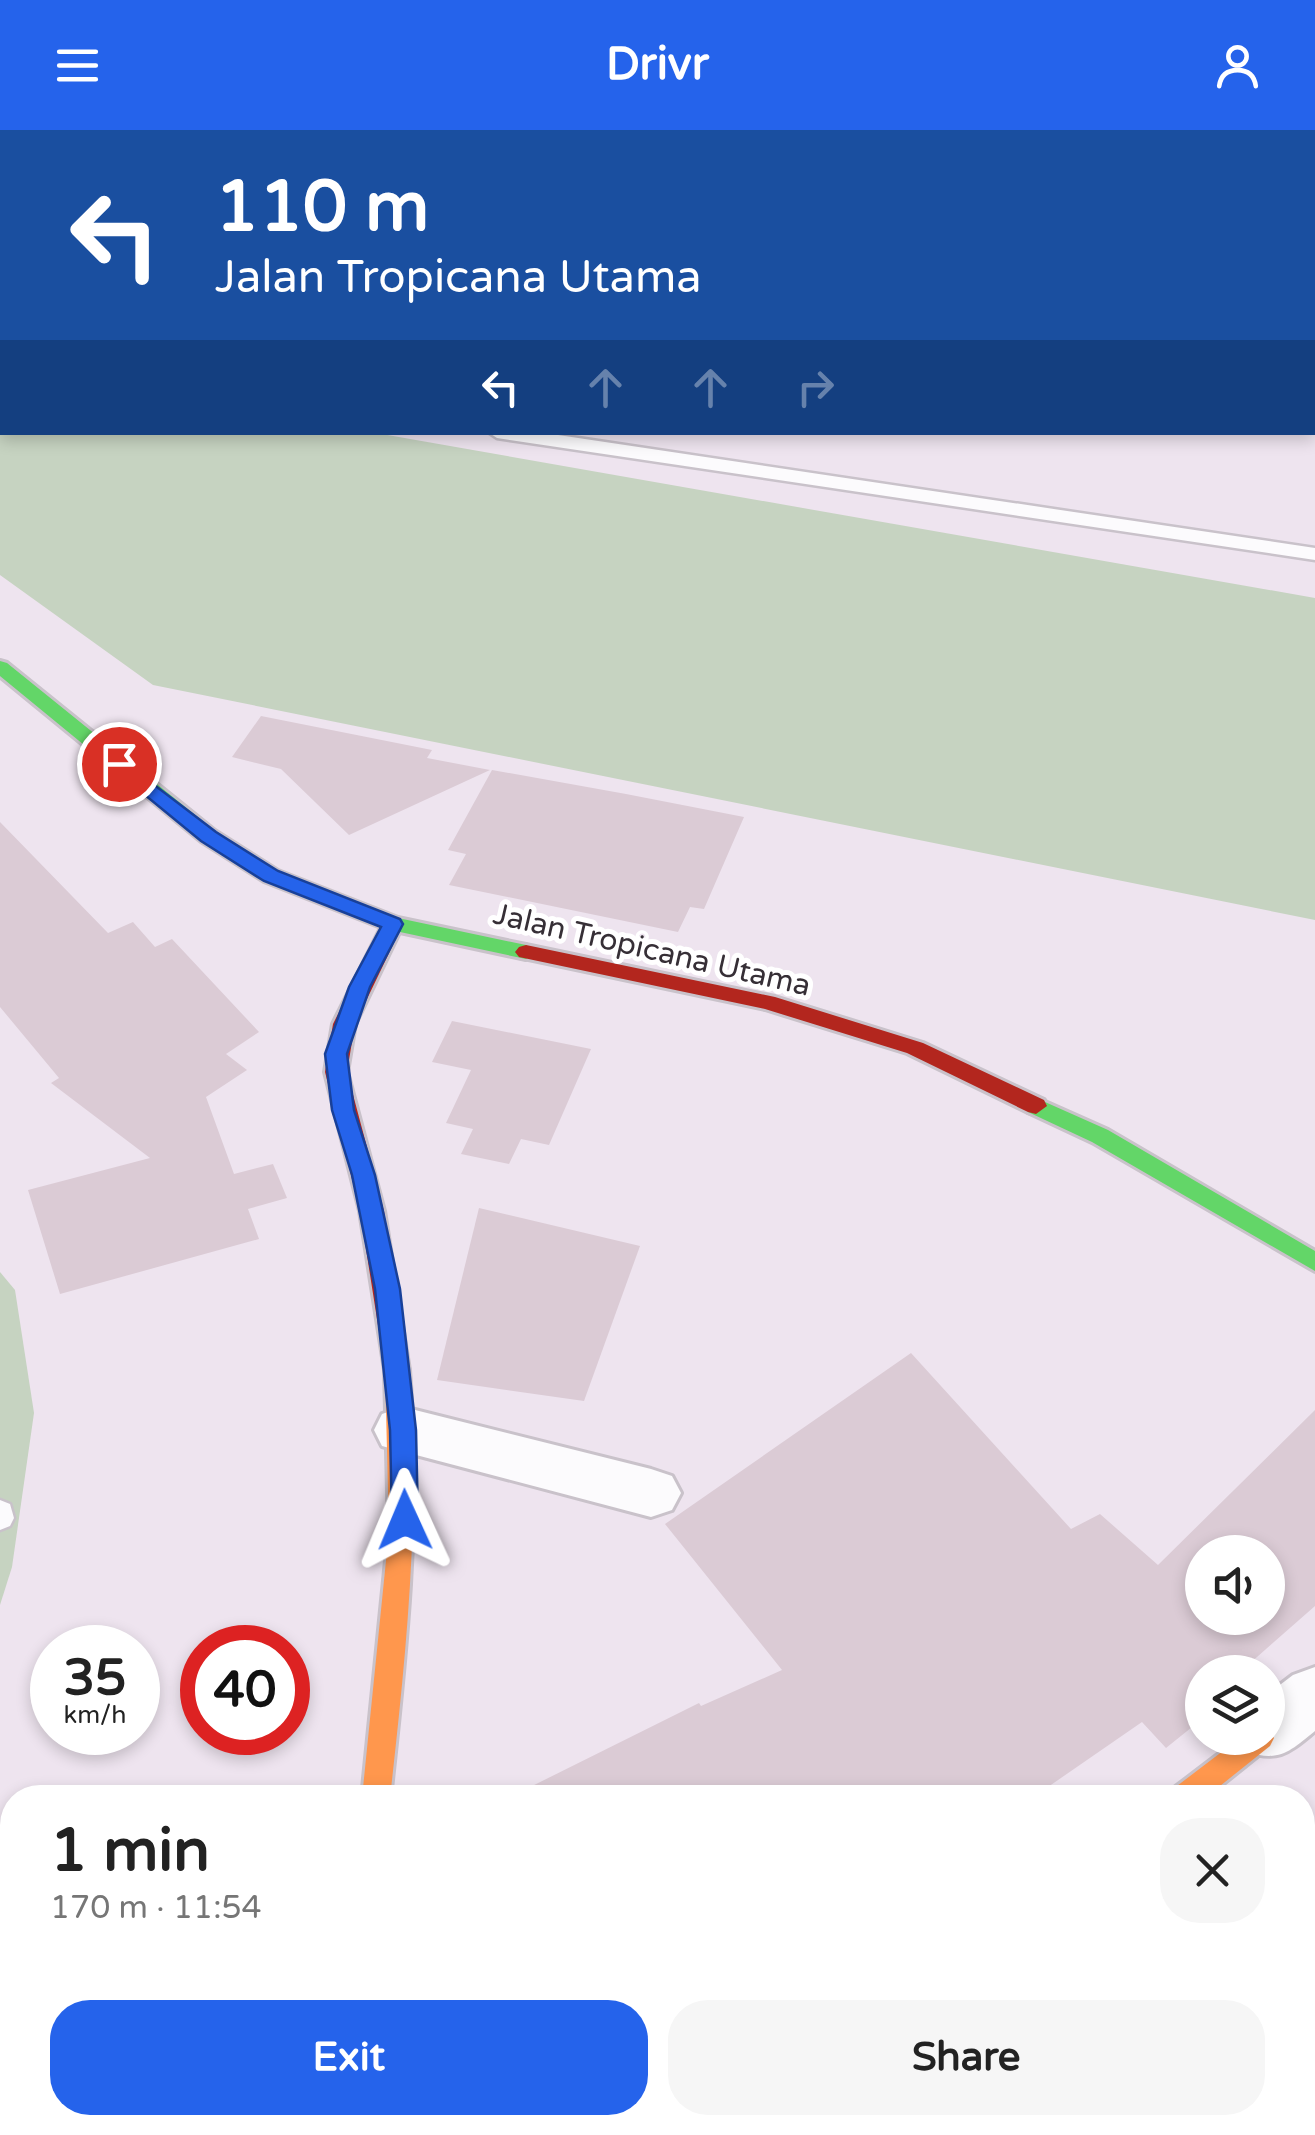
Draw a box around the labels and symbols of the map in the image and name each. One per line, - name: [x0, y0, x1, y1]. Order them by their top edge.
- pin: [77, 722, 162, 807]
- street label: Jalan Tropicana Utama: [490, 895, 814, 1005]
- position arrow: [353, 1468, 457, 1572]
- speed limit sign: 40: [180, 1625, 310, 1755]

